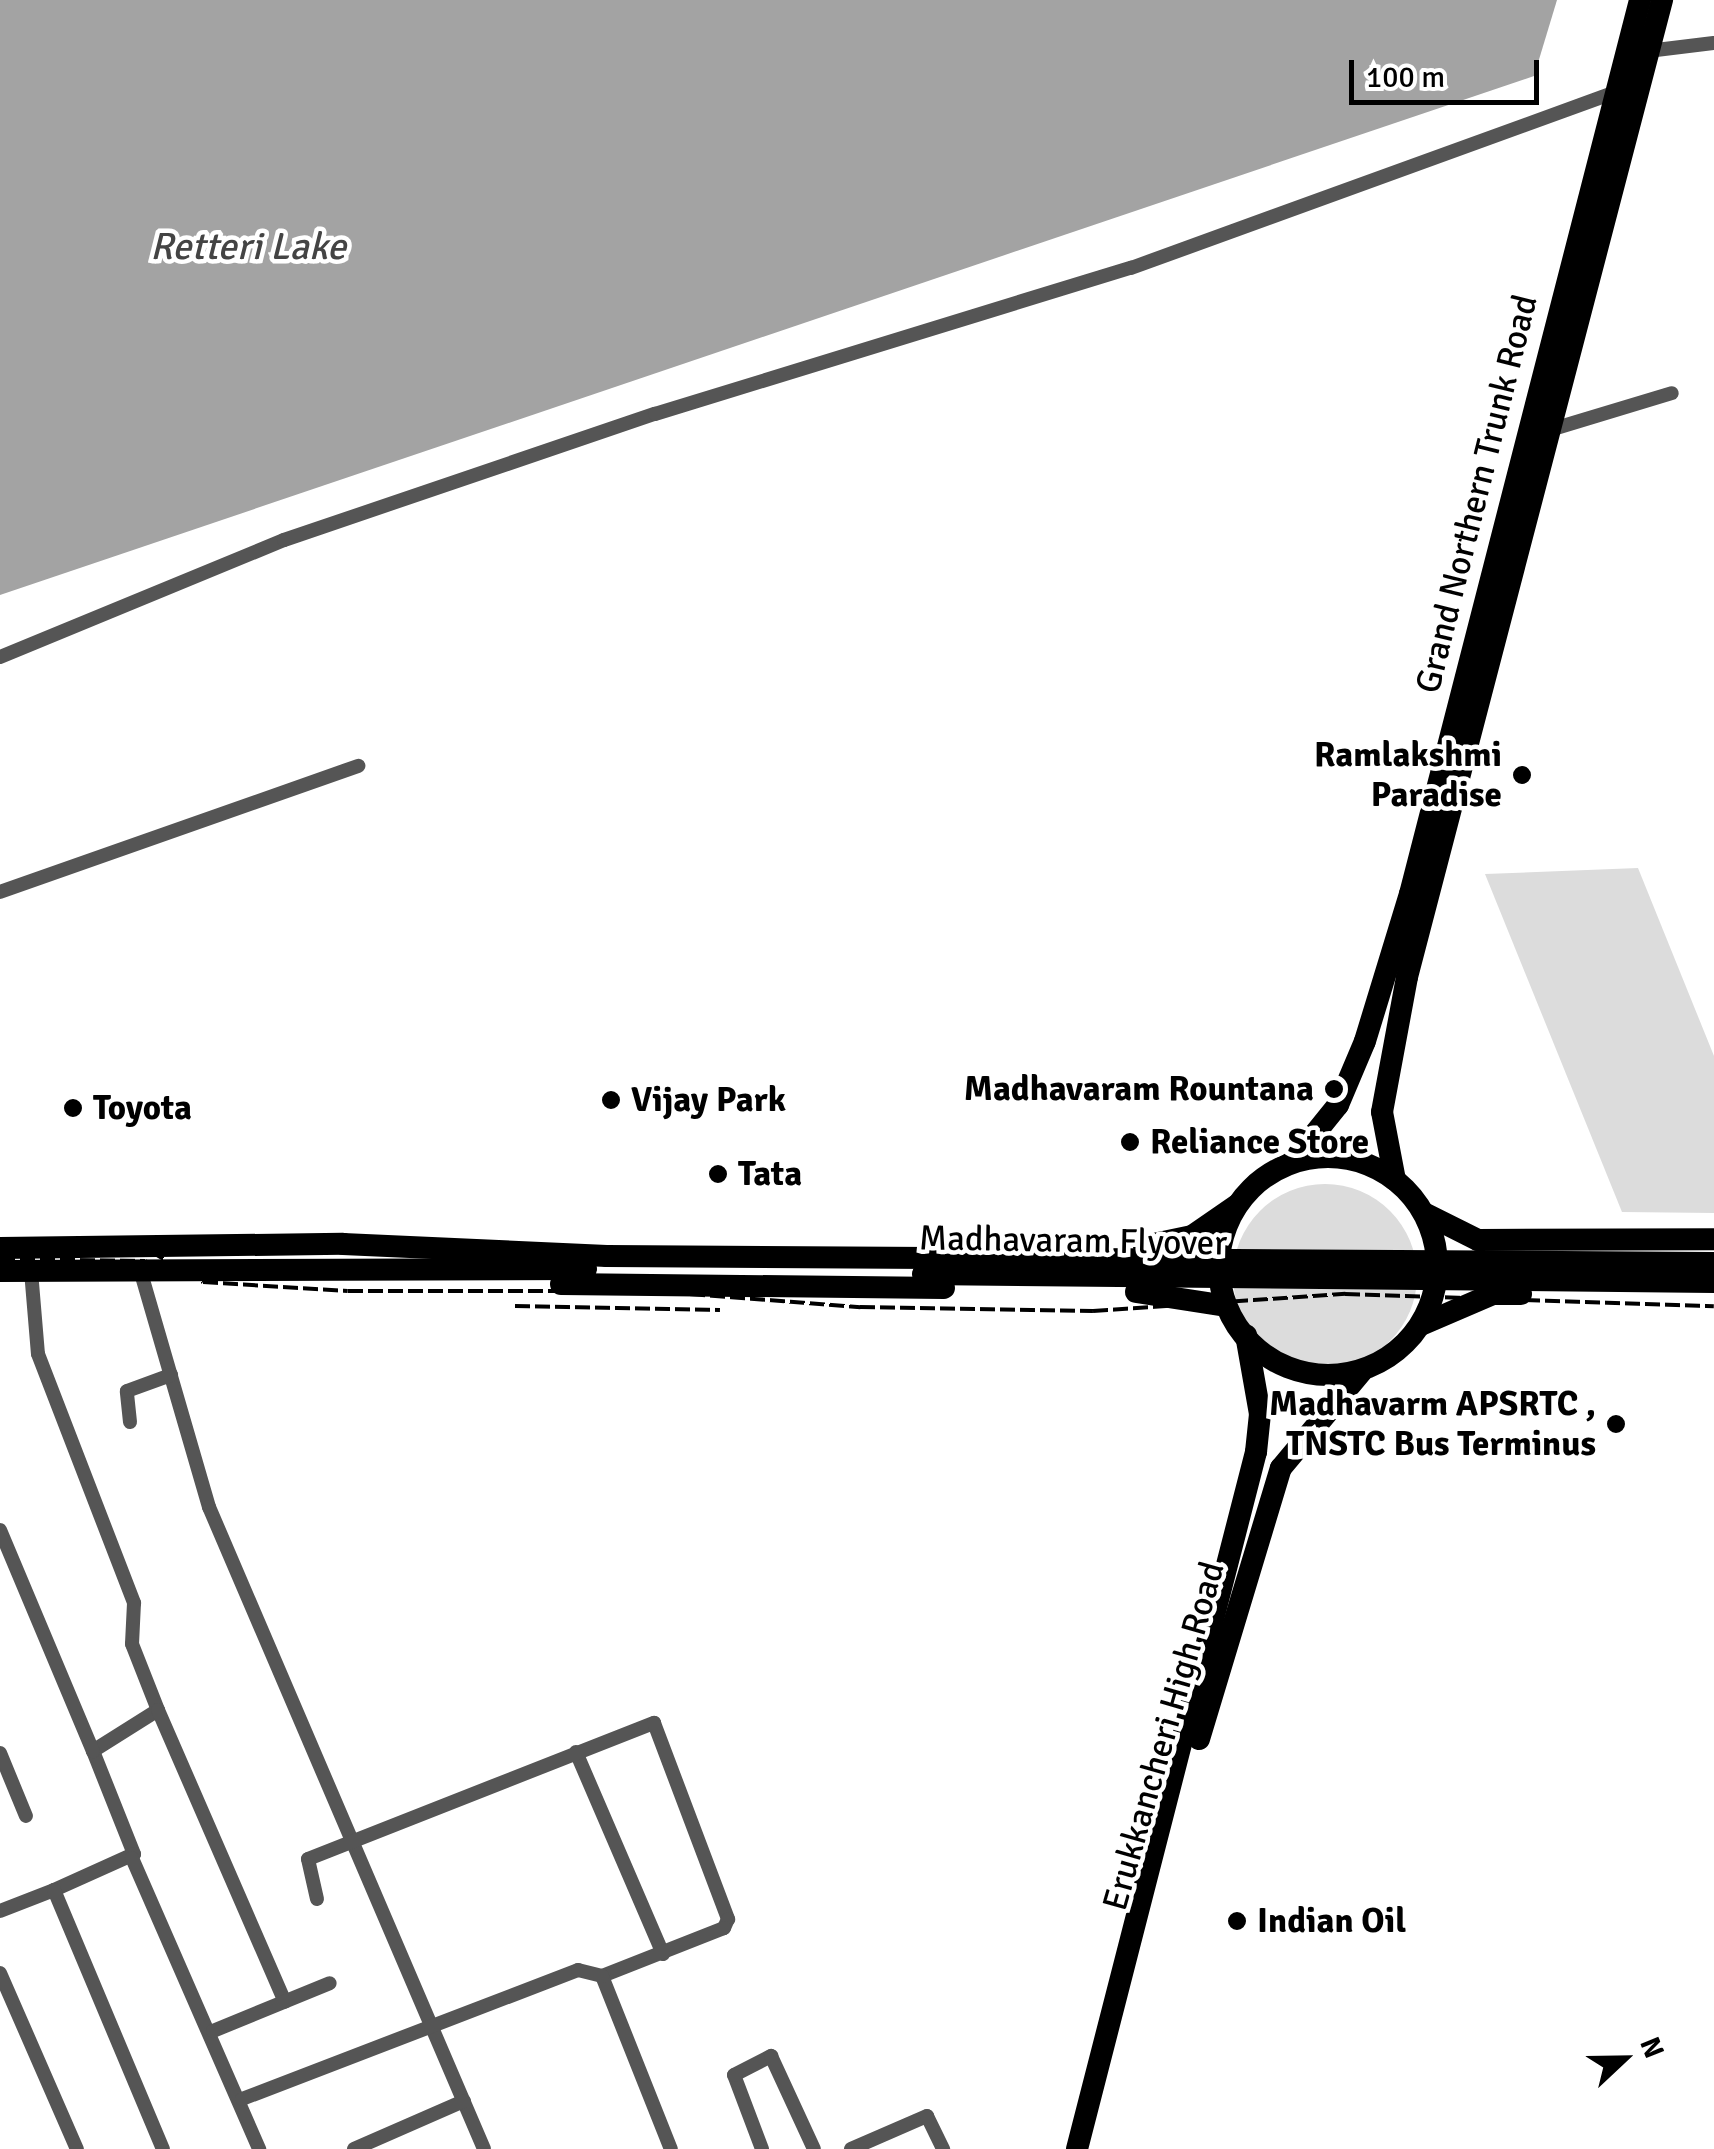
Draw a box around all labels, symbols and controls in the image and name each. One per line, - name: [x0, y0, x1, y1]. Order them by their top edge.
- scale bar: [1354, 40, 1544, 102]
- text: 100 m: [1366, 59, 1445, 96]
- water label: Retteri Lake: [150, 224, 346, 270]
- street label: Grand Northern Trunk Road: [1407, 290, 1547, 698]
- place label: Ramlakshmi Paradise: [1314, 734, 1502, 816]
- marker: Ramlakshmi Paradise: [1511, 764, 1533, 786]
- place label: Madhavaram Rountana: [964, 1068, 1314, 1110]
- marker: Madhavaram Rountana: [1323, 1078, 1345, 1100]
- place label: Vijay Park: [631, 1079, 786, 1121]
- place label: Toyota: [93, 1087, 192, 1129]
- marker: Vijay Park: [600, 1089, 622, 1111]
- marker: Toyota: [62, 1097, 84, 1119]
- place label: Reliance Store: [1150, 1121, 1369, 1163]
- marker: Reliance Store: [1119, 1131, 1141, 1153]
- place label: Tata: [738, 1153, 802, 1195]
- marker: Tata: [707, 1163, 729, 1185]
- street label: Madhavaram Flyover: [919, 1217, 1227, 1265]
- place label: Madhavarm APSRTC , TNSTC Bus Terminus: [1269, 1383, 1596, 1465]
- marker: Madhavarm APSRTC , TNSTC Bus Terminus: [1605, 1413, 1627, 1435]
- street label: Erukkancheri High Road: [1094, 1557, 1234, 1915]
- place label: Indian Oil: [1257, 1900, 1406, 1942]
- marker: Indian Oil: [1226, 1910, 1248, 1932]
- north arrow: [1574, 2009, 1674, 2109]
- text: N: [1632, 2032, 1671, 2063]

